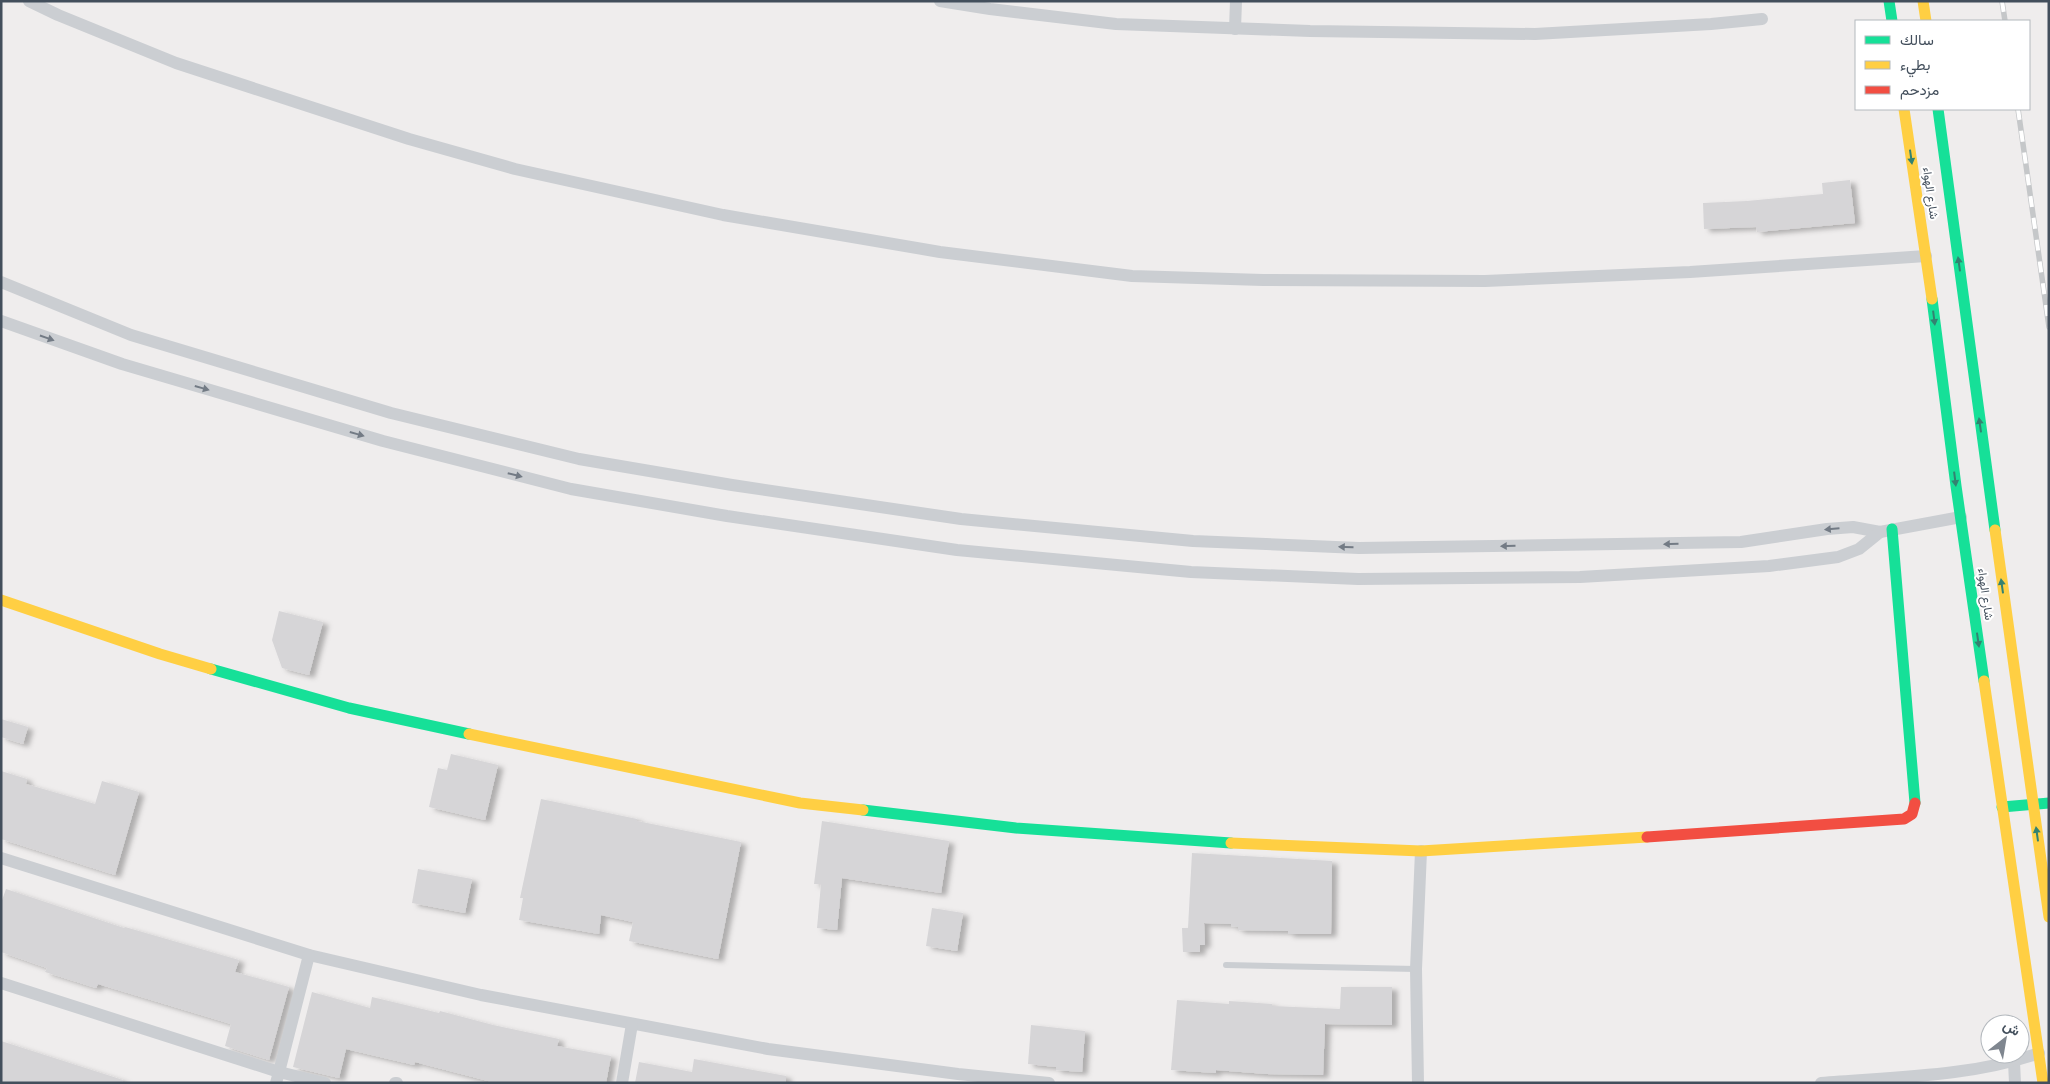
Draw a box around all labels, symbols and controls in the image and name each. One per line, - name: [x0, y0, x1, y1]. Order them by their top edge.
- legend: [1855, 20, 2030, 110]
- text: سالك: [1900, 30, 1934, 49]
- text: بطيء: [1900, 55, 1930, 78]
- text: مزدحم: [1900, 80, 1939, 100]
- one-way arrow: [1908, 149, 1916, 165]
- street label: شارع الهواء: [1918, 166, 1942, 220]
- one-way arrow: [1954, 256, 1962, 272]
- one-way arrow: [1930, 310, 1938, 326]
- one-way arrow: [40, 334, 55, 342]
- one-way arrow: [194, 384, 209, 392]
- one-way arrow: [1976, 417, 1984, 433]
- one-way arrow: [350, 430, 365, 438]
- one-way arrow: [507, 471, 522, 479]
- one-way arrow: [1951, 471, 1959, 487]
- one-way arrow: [1824, 525, 1840, 533]
- one-way arrow: [1662, 540, 1678, 548]
- one-way arrow: [1500, 542, 1516, 550]
- one-way arrow: [1337, 543, 1353, 551]
- street label: شارع الهواء: [1973, 567, 1997, 621]
- one-way arrow: [1998, 578, 2006, 594]
- one-way arrow: [1975, 632, 1983, 648]
- one-way arrow: [2033, 825, 2041, 841]
- north arrow: [1980, 1014, 2030, 1064]
- text: ش: [2000, 1016, 2024, 1040]

